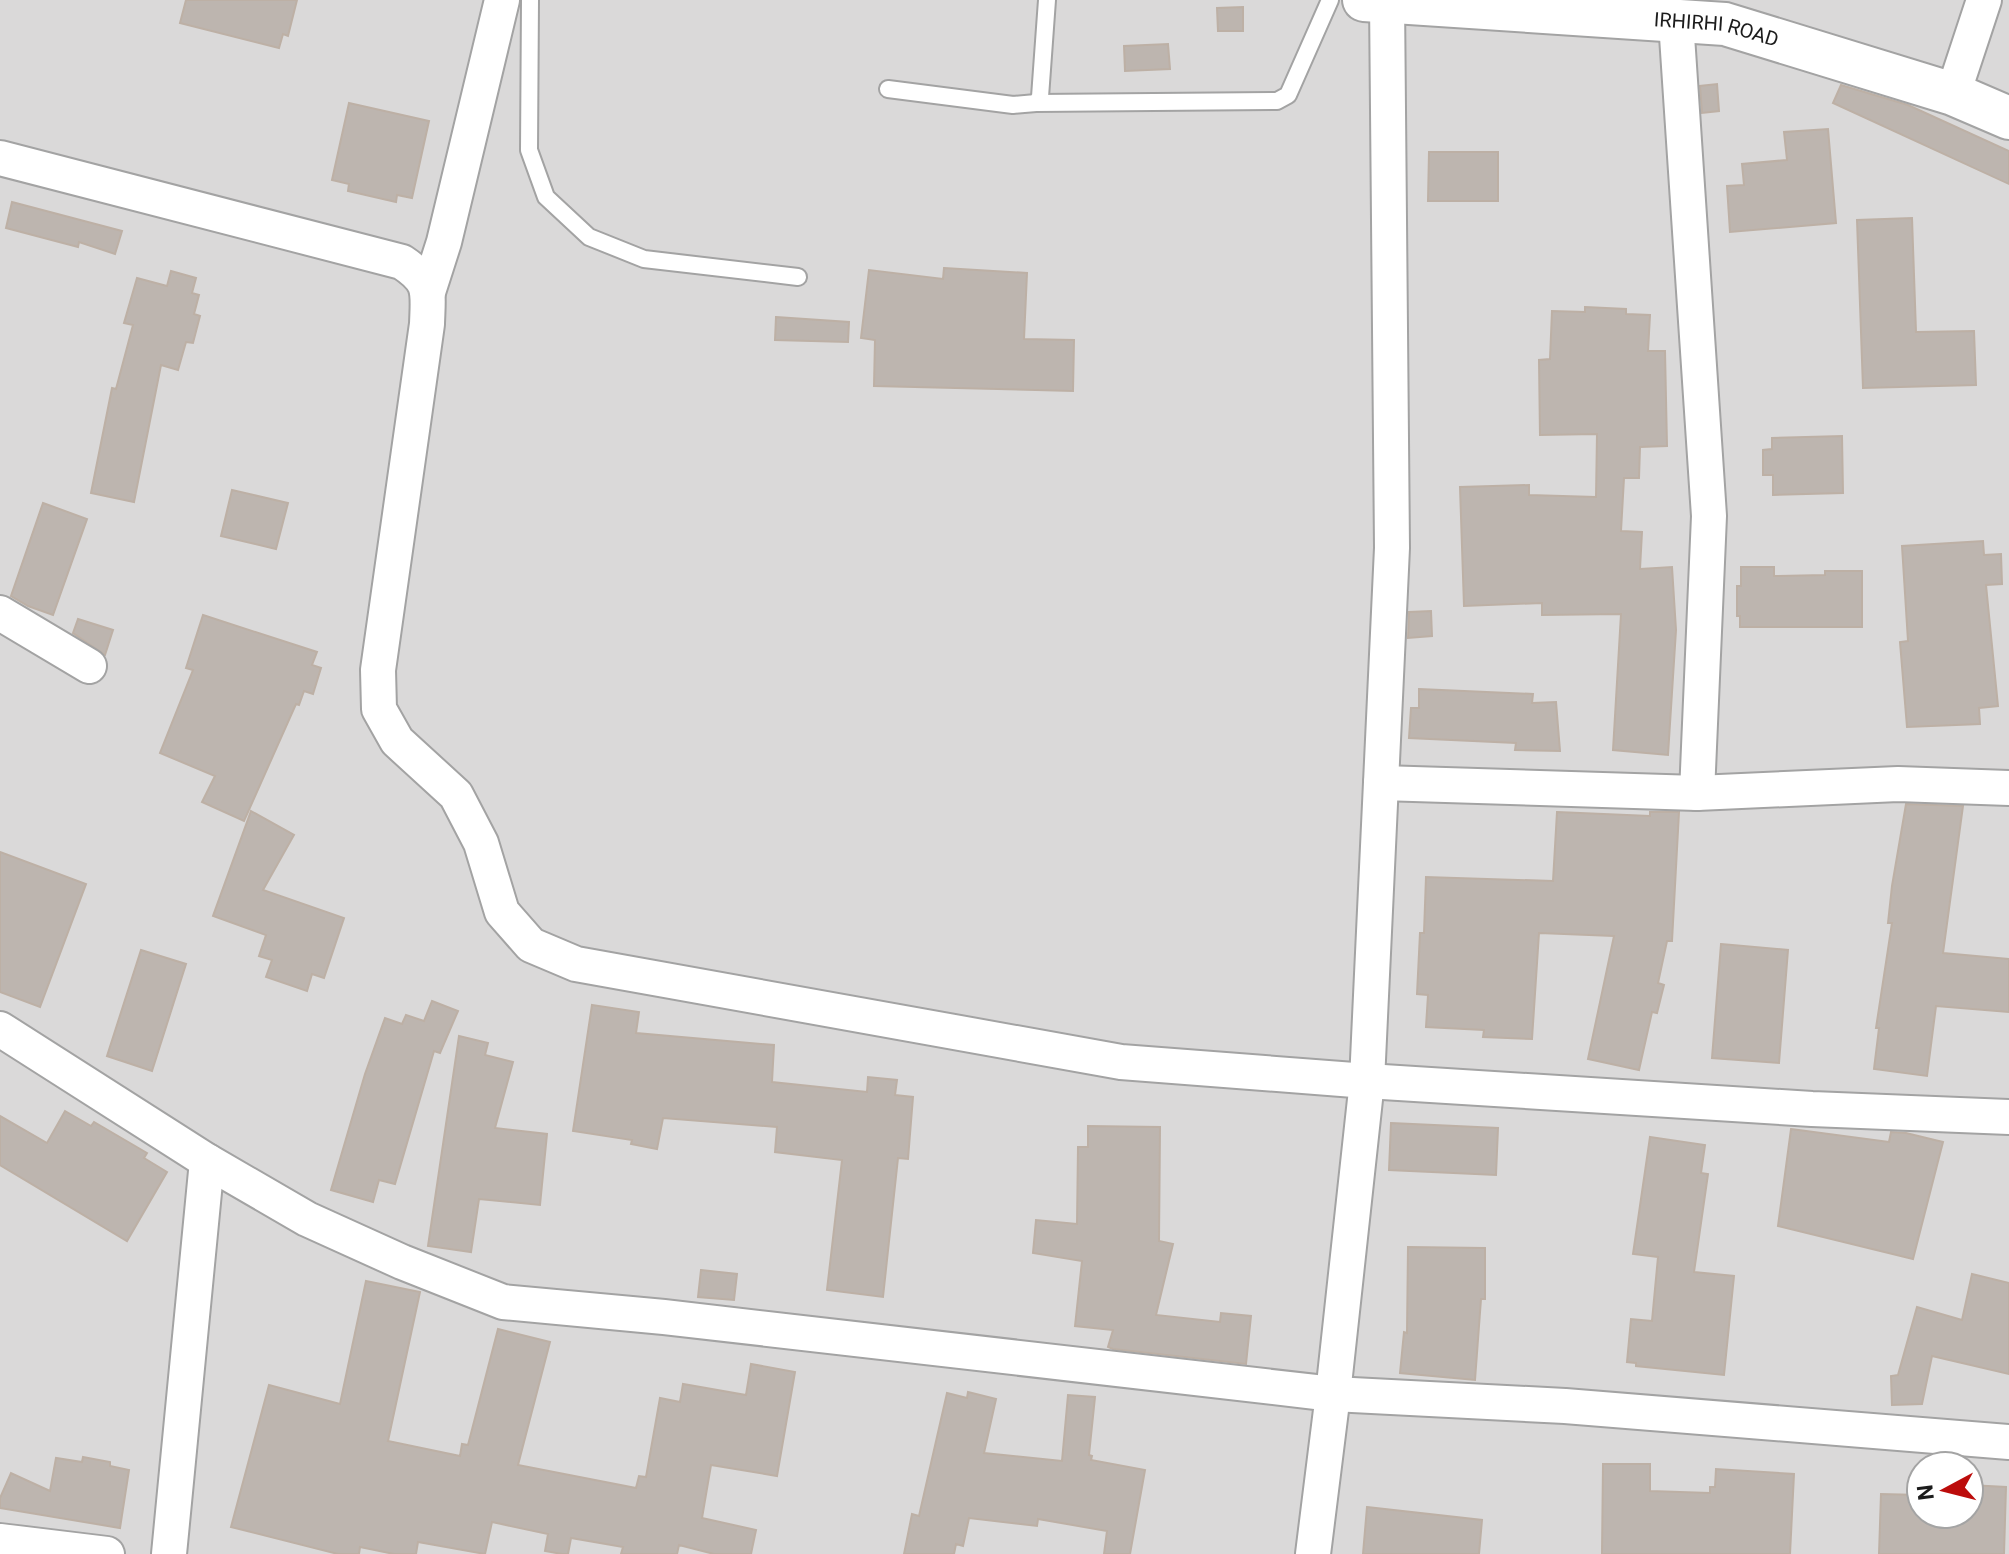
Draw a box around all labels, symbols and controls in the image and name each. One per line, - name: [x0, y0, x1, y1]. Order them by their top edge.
- street label: IRHIRHI ROAD: [1653, 7, 1782, 52]
- north arrow: [1905, 1450, 1985, 1530]
- text: N: [1912, 1483, 1939, 1502]

